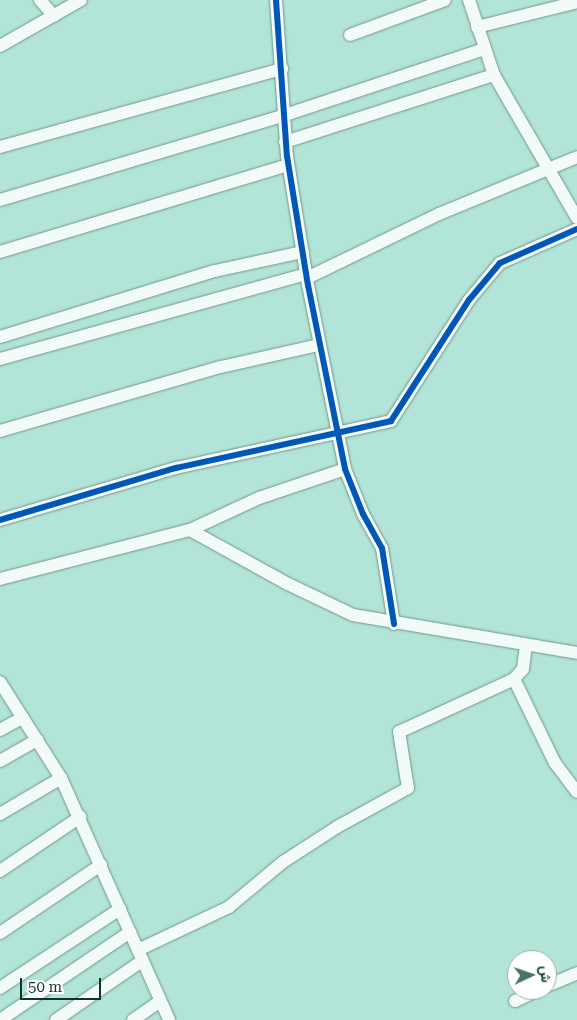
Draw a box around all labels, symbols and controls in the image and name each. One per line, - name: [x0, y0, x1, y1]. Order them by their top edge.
- north arrow: [507, 950, 557, 1000]
- text: ش: [538, 965, 554, 983]
- scale bar: [22, 968, 104, 1000]
- text: 50 m: [28, 978, 62, 996]

